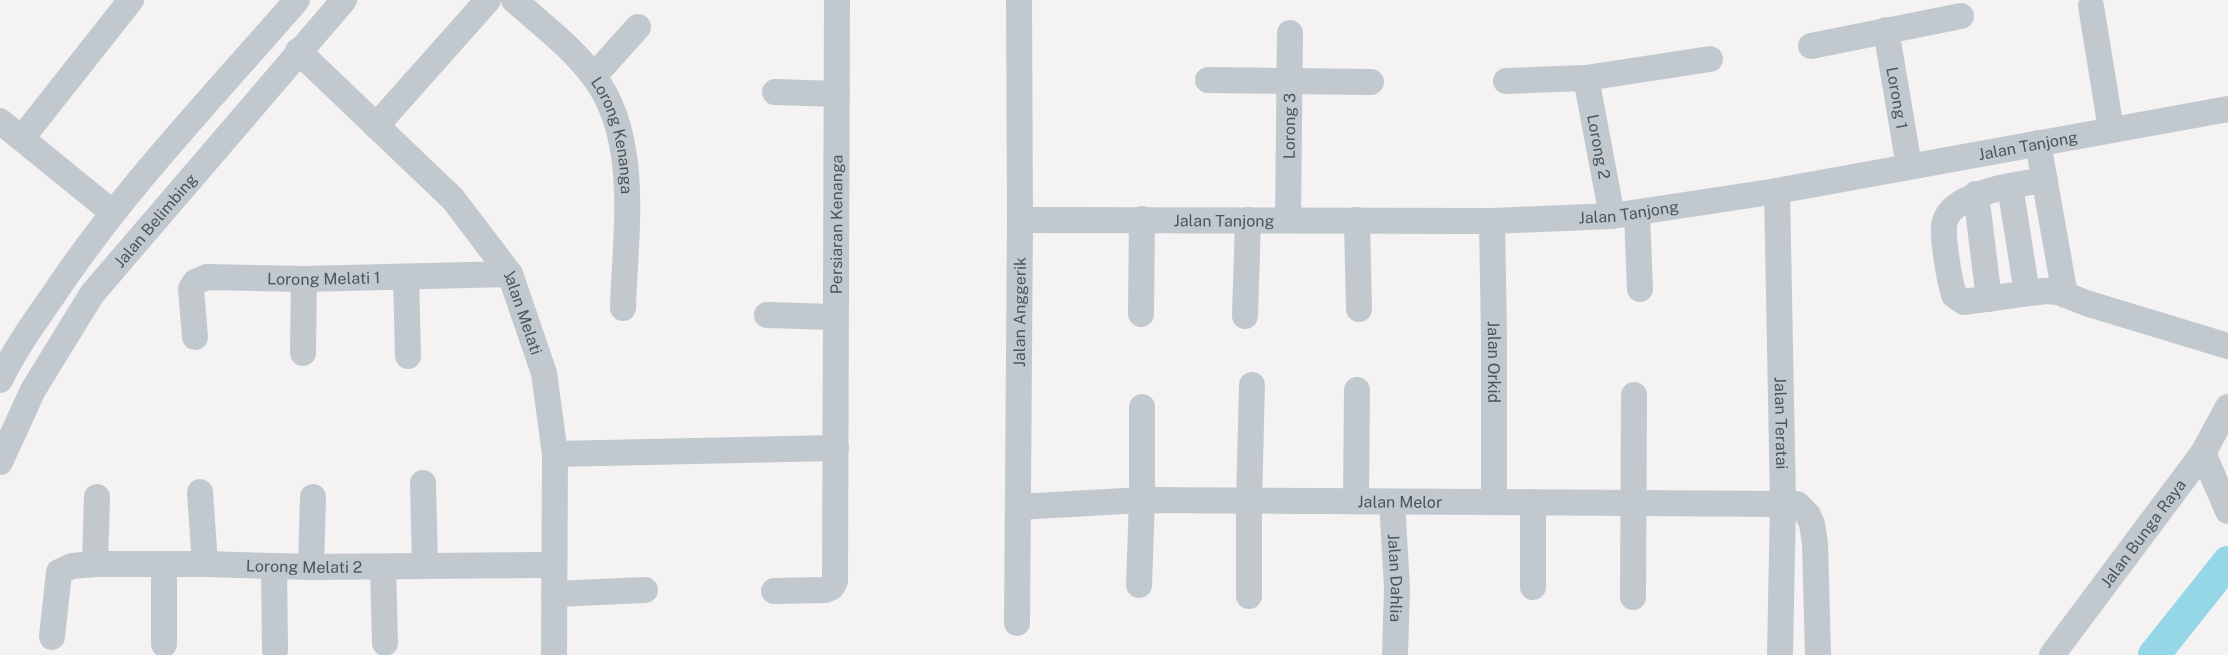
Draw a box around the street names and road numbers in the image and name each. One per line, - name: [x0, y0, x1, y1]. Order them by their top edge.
- street label: Lorong 1: [1883, 65, 1912, 131]
- street label: Lorong Kenanga: [587, 73, 637, 194]
- street label: Lorong 3: [1279, 93, 1299, 159]
- street label: Lorong 2: [1584, 113, 1614, 181]
- street label: Jalan Tanjong: [1977, 127, 2079, 164]
- street label: Persiaran Kenanga: [826, 154, 846, 294]
- street label: Jalan Belimbing: [110, 170, 201, 271]
- street label: Jalan Tanjong: [1578, 197, 1680, 227]
- street label: Jalan Tanjong: [1173, 211, 1275, 230]
- street label: Jalan Anggerik: [1009, 257, 1029, 367]
- street label: Jalan Melati: [500, 265, 547, 357]
- street label: Lorong Melati 1: [267, 268, 381, 289]
- street label: Jalan Orkid: [1484, 321, 1504, 403]
- street label: Jalan Teratai: [1771, 376, 1792, 470]
- street label: Jalan Bunga Raya: [2096, 475, 2190, 591]
- street label: Jalan Melor: [1357, 492, 1442, 511]
- street label: Jalan Dahlia: [1384, 533, 1407, 622]
- street label: Lorong Melati 2: [246, 556, 362, 577]

